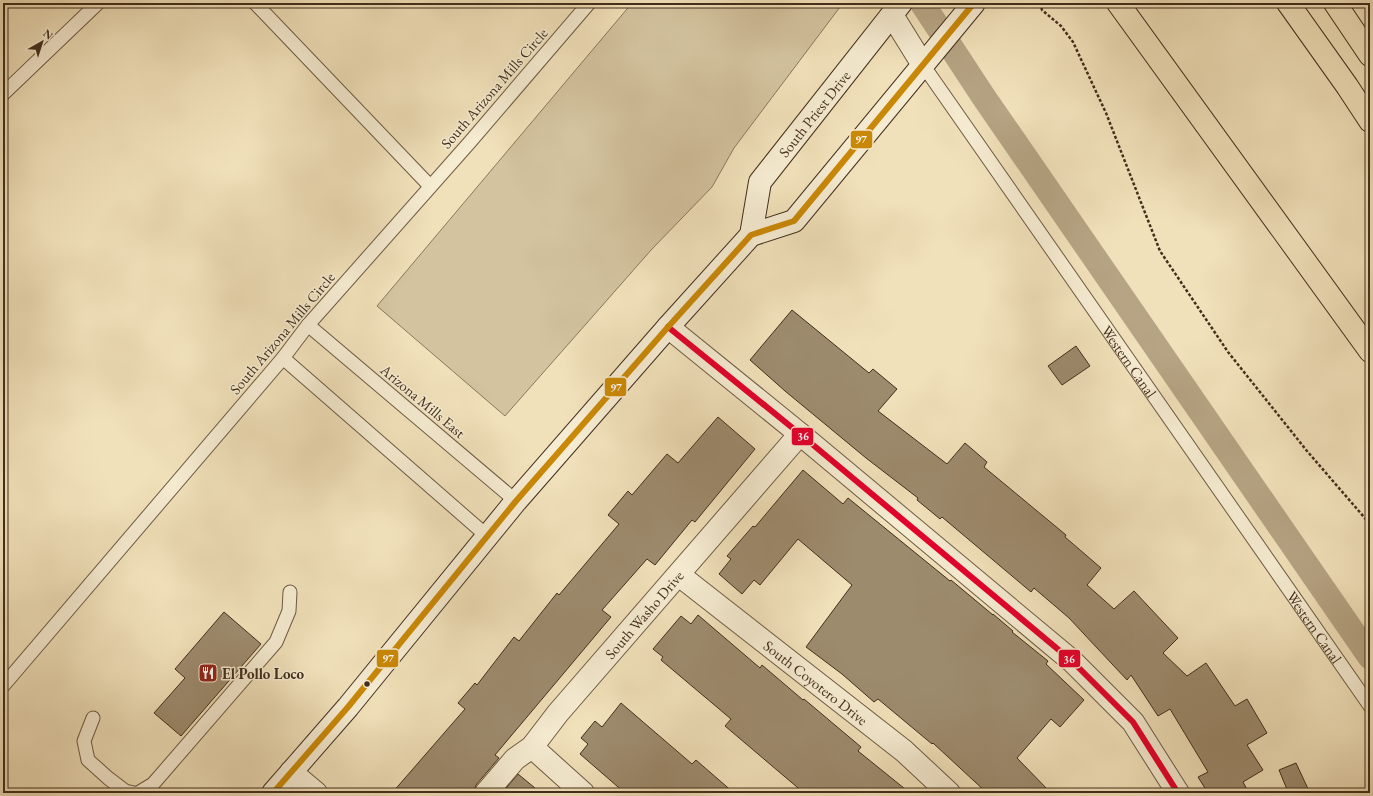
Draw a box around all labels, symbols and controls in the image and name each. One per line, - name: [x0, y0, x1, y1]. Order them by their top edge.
- north arrow: [22, 22, 62, 62]
- street label: South Arizona Mills Circle: [436, 24, 552, 152]
- text: N: [40, 26, 56, 43]
- street label: South Priest Drive: [774, 66, 854, 161]
- line badge: 97: [850, 130, 873, 149]
- text: 97: [855, 132, 867, 146]
- street label: South Arizona Mills Circle: [225, 268, 339, 398]
- street label: Western Canal: [1098, 321, 1161, 401]
- street label: Arizona Mills East: [376, 359, 470, 442]
- line badge: 97: [604, 377, 627, 397]
- text: 97: [610, 380, 622, 394]
- line badge: 36: [791, 427, 814, 446]
- text: 36: [797, 429, 809, 443]
- street label: South Washo Drive: [600, 566, 687, 662]
- street label: Western Canal: [1283, 587, 1347, 667]
- street label: South Coyotero Drive: [760, 636, 872, 729]
- line badge: 97: [376, 649, 399, 668]
- line badge: 36: [1058, 649, 1081, 668]
- text: 97: [382, 651, 394, 665]
- text: 36: [1063, 652, 1075, 666]
- restaurant icon: El Pollo Loco: [197, 662, 219, 684]
- place label: El Pollo Loco: [222, 664, 305, 683]
- unlabelled marker: [362, 679, 372, 689]

